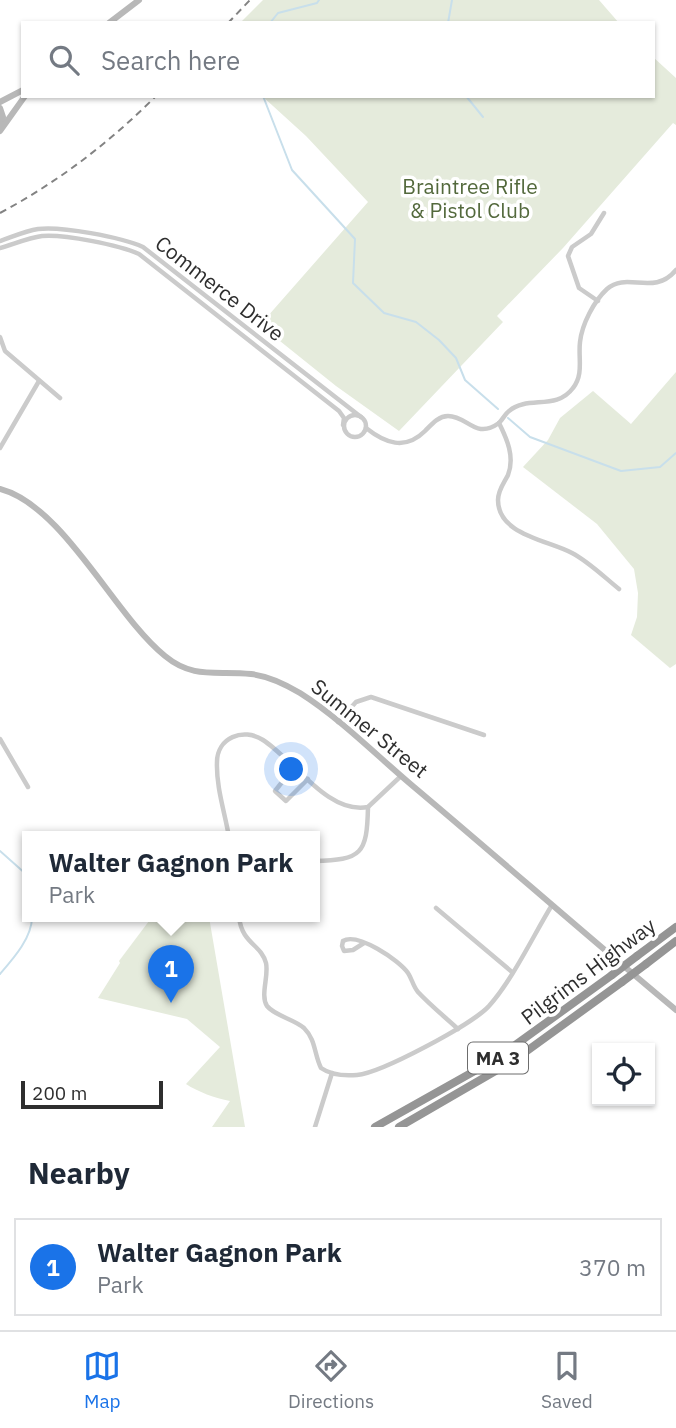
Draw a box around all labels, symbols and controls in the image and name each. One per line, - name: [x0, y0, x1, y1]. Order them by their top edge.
- search box: [21, 21, 655, 98]
- icon: search: [45, 41, 83, 79]
- text: Search here: [101, 43, 240, 77]
- park label: Braintree Rifle & Pistol Club: [402, 172, 538, 224]
- street label: Commerce Drive: [150, 229, 290, 347]
- street label: Summer Street: [306, 672, 434, 784]
- your location: [274, 752, 308, 786]
- popup: [22, 831, 320, 922]
- text: Walter Gagnon Park: [49, 845, 293, 879]
- text: Park: [49, 879, 95, 909]
- street label: Pilgrims Highway: [515, 911, 661, 1031]
- pin: 1: [148, 945, 194, 1003]
- road number: MA 3: [468, 1042, 528, 1074]
- map controls: [592, 1043, 655, 1106]
- button: locate: [592, 1043, 655, 1106]
- scale bar: [21, 1078, 163, 1110]
- text: 200 m: [32, 1081, 87, 1105]
- text: Nearby: [28, 1153, 130, 1192]
- text: Walter Gagnon Park: [97, 1235, 342, 1269]
- text: 1: [46, 1252, 60, 1282]
- text: 370 m: [579, 1252, 646, 1282]
- text: Park: [97, 1269, 144, 1299]
- tab: Map: [83, 1347, 121, 1413]
- tab: Directions: [288, 1347, 374, 1413]
- tab: Saved: [541, 1347, 593, 1413]

